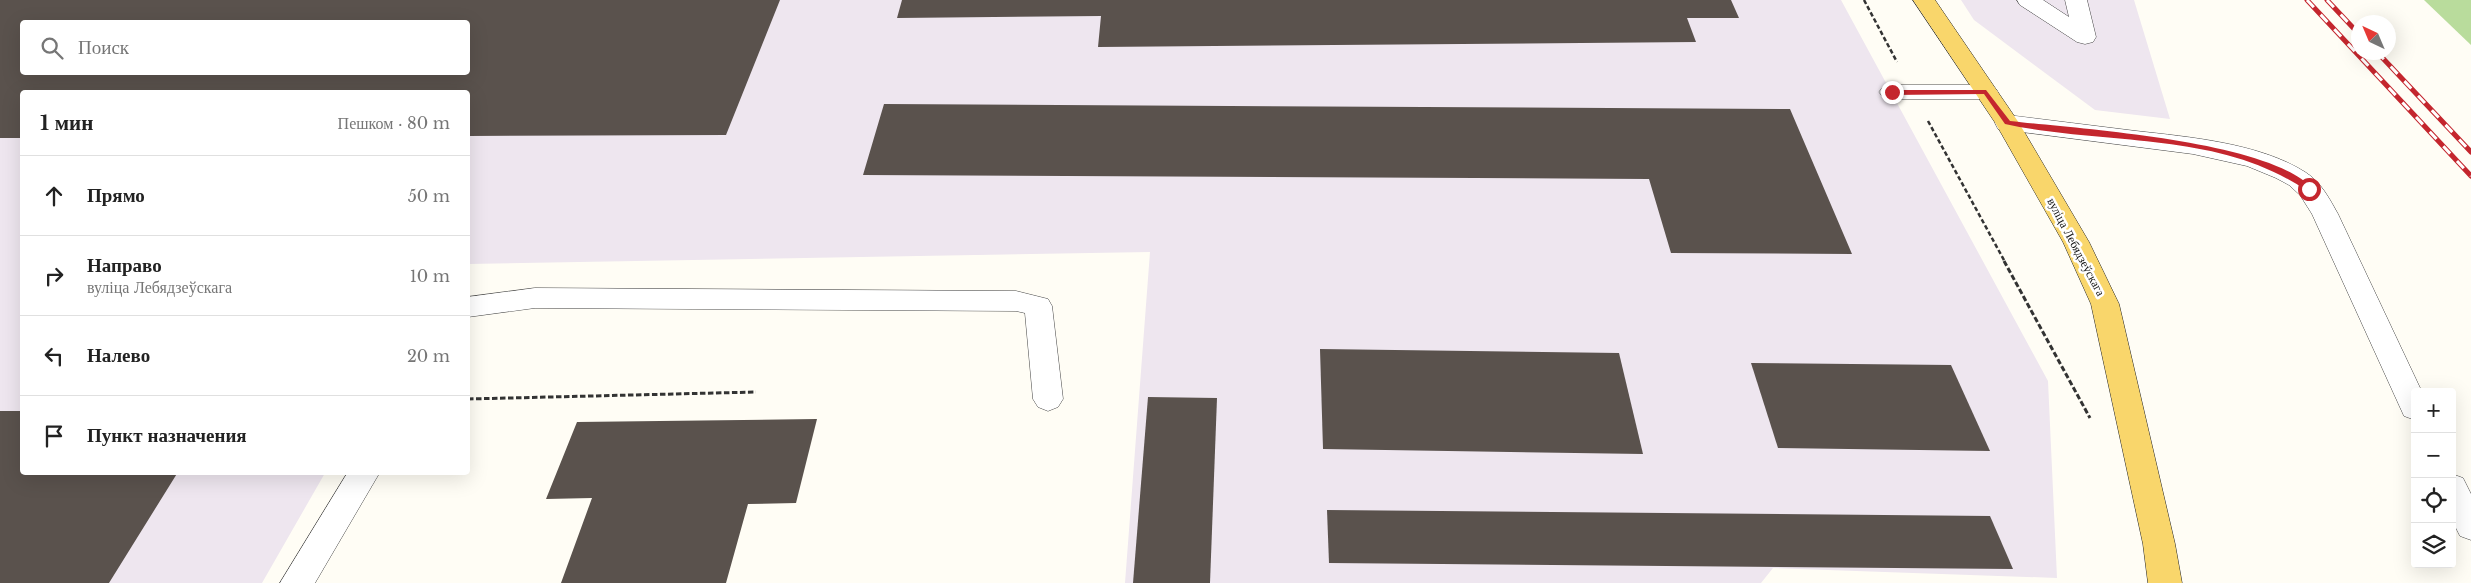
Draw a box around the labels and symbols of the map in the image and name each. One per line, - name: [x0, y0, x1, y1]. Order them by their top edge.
- north arrow: [2351, 15, 2396, 60]
- route end: [1881, 81, 1904, 104]
- route start: [2298, 178, 2321, 201]
- street label: вуліца Лебядзеўскага: [2044, 195, 2109, 299]

